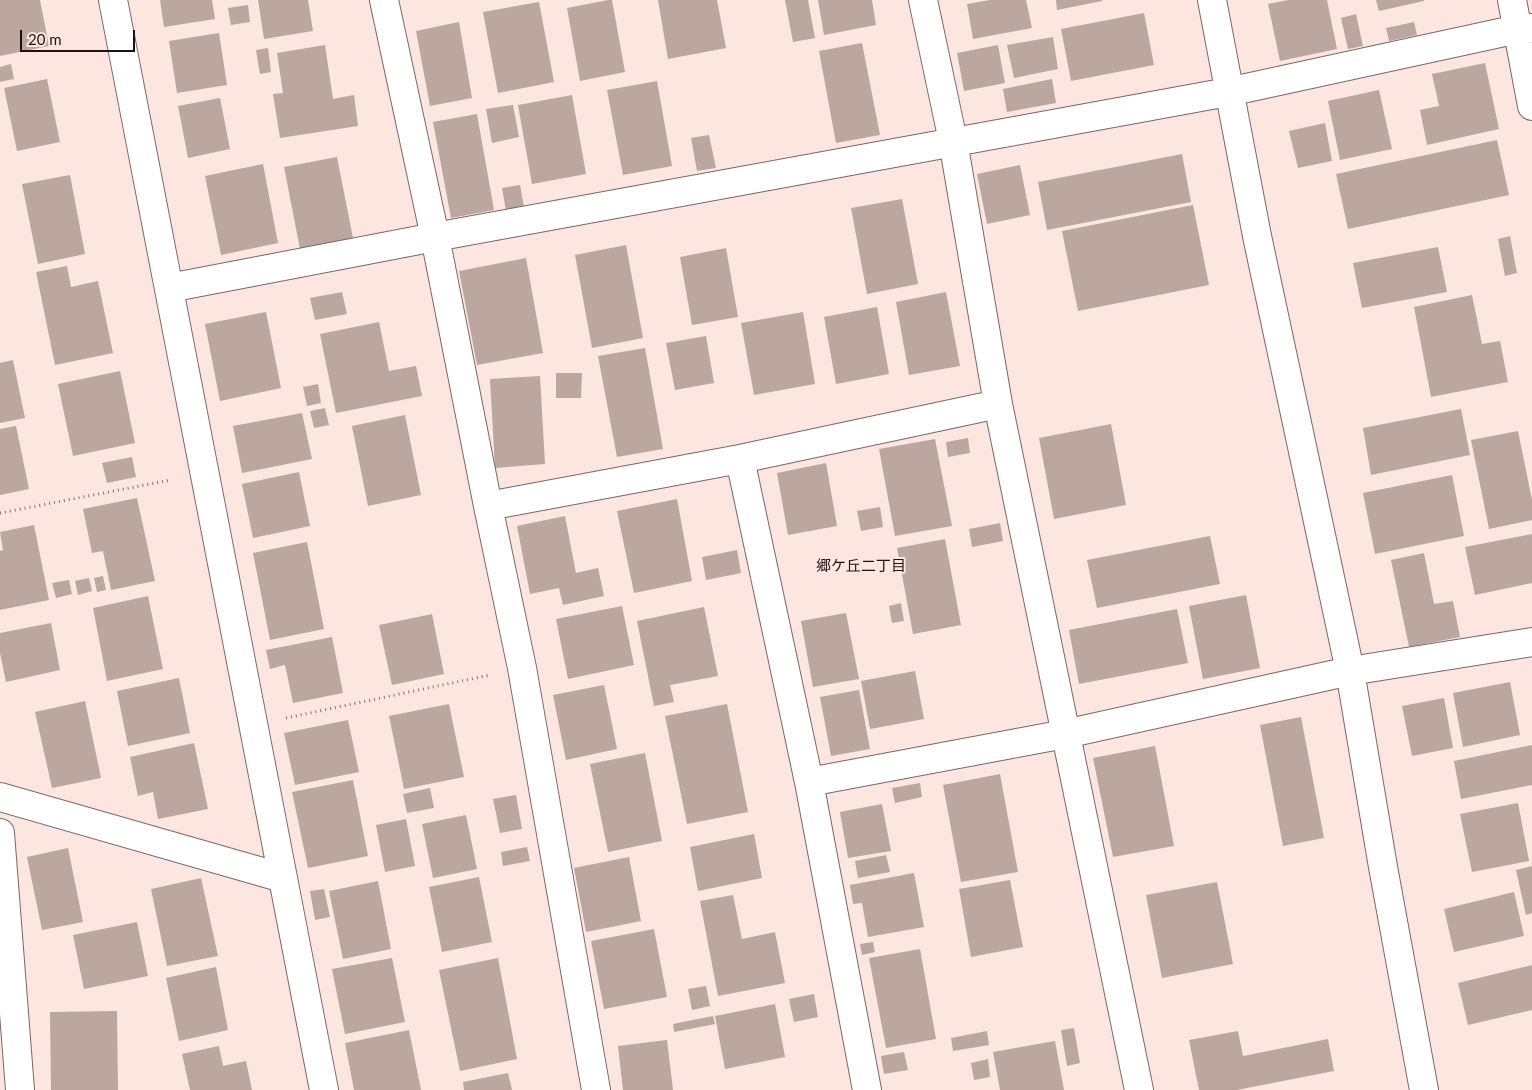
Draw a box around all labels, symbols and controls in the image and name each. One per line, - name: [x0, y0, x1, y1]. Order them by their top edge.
- scale bar: [22, 20, 138, 52]
- text: 20 m: [28, 30, 62, 48]
- district label: 郷ケ丘二丁目: [816, 557, 906, 575]

